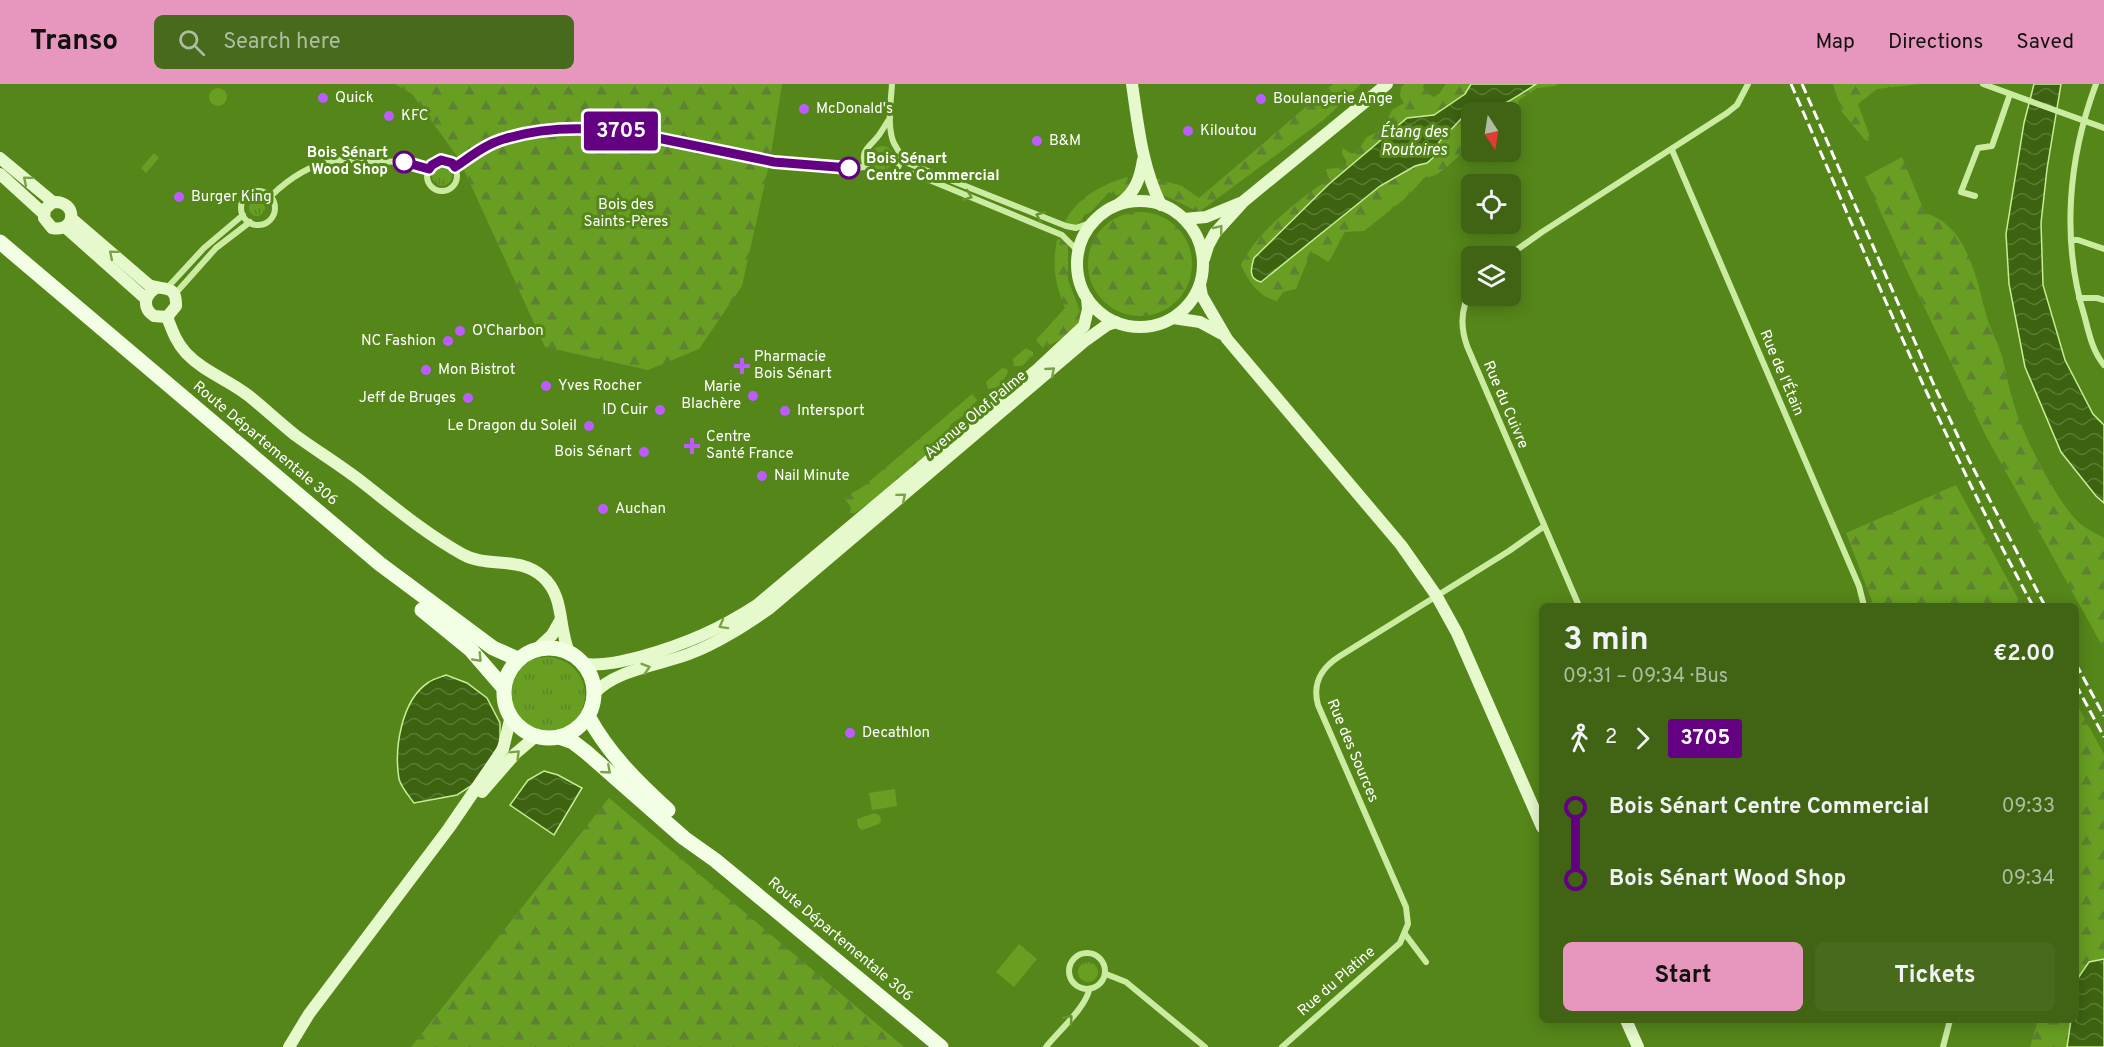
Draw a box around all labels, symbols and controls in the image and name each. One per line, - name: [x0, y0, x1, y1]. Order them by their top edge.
- search box: [154, 15, 574, 69]
- text: Transo: [30, 24, 118, 60]
- icon: search: [175, 26, 208, 59]
- text: Search here: [223, 29, 341, 56]
- text: Map: [1815, 29, 1855, 56]
- text: Directions: [1888, 29, 1983, 56]
- text: Saved: [2016, 29, 2074, 56]
- place label: Quick: [335, 89, 374, 108]
- place label: Boulangerie Ange: [1273, 90, 1393, 109]
- marker: Quick: [316, 91, 330, 105]
- marker: Boulangerie Ange: [1254, 92, 1268, 106]
- place label: McDonald's: [816, 100, 893, 119]
- marker: McDonald's: [797, 102, 811, 116]
- north arrow: [1461, 102, 1521, 162]
- map controls: [1461, 102, 1521, 306]
- place label: KFC: [401, 107, 429, 126]
- marker: KFC: [382, 109, 396, 123]
- line badge: 3705: [579, 112, 663, 150]
- text: 3705: [596, 118, 646, 145]
- water label: Étang des Routoires: [1380, 121, 1449, 161]
- place label: Kiloutou: [1200, 122, 1257, 141]
- marker: Kiloutou: [1181, 124, 1195, 138]
- place label: B&M: [1049, 132, 1081, 151]
- marker: B&M: [1030, 134, 1044, 148]
- place label: Bois Sénart Wood Shop: [307, 144, 388, 180]
- place label: Bois Sénart Centre Commercial: [866, 150, 1000, 186]
- marker: Bois Sénart Wood Shop: [393, 151, 415, 173]
- marker: Bois Sénart Centre Commercial: [838, 157, 860, 179]
- button: locate: [1461, 174, 1521, 234]
- one-way arrow: [23, 177, 34, 188]
- place label: Burger King: [191, 188, 272, 207]
- one-way arrow: [962, 189, 973, 201]
- marker: Burger King: [172, 190, 186, 204]
- park label: Bois des Saints-Pères: [584, 196, 668, 232]
- one-way arrow: [1035, 211, 1046, 223]
- one-way arrow: [1211, 225, 1222, 236]
- button: layers: [1461, 246, 1521, 306]
- one-way arrow: [109, 250, 120, 261]
- place label: O'Charbon: [472, 322, 544, 341]
- marker: O'Charbon: [453, 324, 467, 338]
- street label: Rue de l'Étain: [1754, 327, 1809, 419]
- place label: NC Fashion: [361, 332, 436, 351]
- marker: NC Fashion: [441, 334, 455, 348]
- place label: Pharmacie Bois Sénart: [754, 348, 832, 384]
- street label: Rue du Cuivre: [1478, 358, 1532, 452]
- marker: Pharmacie Bois Sénart: [735, 359, 749, 373]
- place label: Mon Bistrot: [438, 361, 515, 380]
- marker: Mon Bistrot: [419, 363, 433, 377]
- street label: Avenue Olof Palme: [921, 367, 1031, 463]
- one-way arrow: [1044, 367, 1055, 378]
- place label: Yves Rocher: [558, 377, 642, 396]
- street label: Route Départementale 306: [188, 378, 342, 510]
- place label: Marie Blachère: [681, 378, 741, 414]
- marker: Yves Rocher: [539, 379, 553, 393]
- place label: Jeff de Bruges: [359, 389, 456, 408]
- marker: Marie Blachère: [746, 389, 760, 403]
- marker: Jeff de Bruges: [461, 391, 475, 405]
- place label: ID Cuir: [602, 401, 648, 420]
- place label: Intersport: [797, 402, 865, 421]
- marker: ID Cuir: [653, 403, 667, 417]
- marker: Intersport: [778, 404, 792, 418]
- place label: Le Dragon du Soleil: [447, 417, 577, 436]
- marker: Le Dragon du Soleil: [582, 419, 596, 433]
- place label: Centre Santé France: [706, 428, 794, 464]
- marker: Centre Santé France: [683, 437, 701, 455]
- place label: Bois Sénart: [554, 443, 632, 462]
- marker: Bois Sénart: [637, 445, 651, 459]
- place label: Nail Minute: [774, 467, 850, 486]
- marker: Nail Minute: [755, 469, 769, 483]
- one-way arrow: [895, 493, 906, 504]
- place label: Auchan: [615, 500, 666, 519]
- marker: Auchan: [596, 502, 610, 516]
- one-way arrow: [718, 618, 729, 629]
- text: 3 min: [1563, 620, 1649, 662]
- text: €2.00: [1993, 641, 2055, 668]
- one-way arrow: [471, 651, 482, 661]
- one-way arrow: [640, 663, 651, 676]
- text: 09:31 – 09:34 · Bus: [1563, 664, 1728, 690]
- street label: Rue des Sources: [1322, 697, 1382, 805]
- icon: walk: [1563, 722, 1596, 755]
- icon: forward: [1626, 722, 1659, 755]
- place label: Decathlon: [862, 724, 930, 743]
- text: 2: [1605, 725, 1617, 751]
- text: 3705: [1680, 725, 1730, 752]
- marker: Decathlon: [843, 726, 857, 740]
- one-way arrow: [510, 750, 520, 761]
- one-way arrow: [600, 763, 611, 774]
- text: Bois Sénart Centre Commercial: [1609, 794, 1929, 821]
- text: 09:33: [2002, 794, 2055, 820]
- text: Bois Sénart Wood Shop: [1609, 866, 1846, 893]
- text: 09:34: [2001, 866, 2055, 892]
- street label: Route Départementale 306: [763, 874, 917, 1006]
- button: Start: [1563, 942, 1803, 1011]
- button: Tickets: [1815, 942, 2055, 1011]
- street label: Rue du Platine: [1294, 943, 1380, 1021]
- one-way arrow: [1062, 1015, 1073, 1026]

